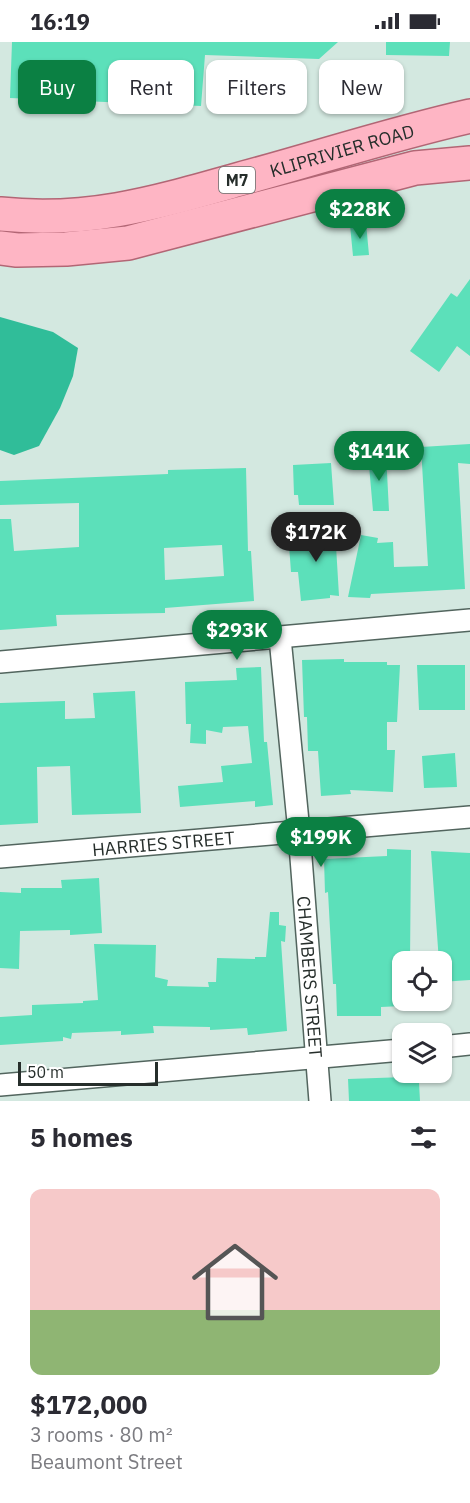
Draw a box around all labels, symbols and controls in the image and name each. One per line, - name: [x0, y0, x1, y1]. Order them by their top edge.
- text: 16:19: [30, 7, 90, 36]
- chip: Buy: [18, 60, 96, 114]
- chip: Rent: [108, 60, 194, 114]
- chip: Filters: [206, 60, 307, 114]
- chip: New: [319, 60, 404, 114]
- street label: KLIPRIVIER ROAD: [267, 119, 417, 182]
- road number: M7: [219, 167, 255, 193]
- pin: $228K: [318, 189, 402, 240]
- text: $228K: [329, 195, 391, 222]
- pin: $141K: [337, 431, 421, 482]
- text: $141K: [348, 437, 410, 464]
- pin: $172K: [274, 512, 358, 563]
- text: $172K: [285, 518, 347, 545]
- pin: $293K: [195, 610, 279, 661]
- text: $293K: [206, 616, 268, 643]
- pin: $199K: [279, 817, 363, 868]
- text: $199K: [290, 823, 352, 850]
- street label: HARRIES STREET: [91, 826, 236, 861]
- street label: CHAMBERS STREET: [293, 895, 328, 1058]
- map controls: [392, 951, 452, 1083]
- button: locate: [392, 951, 452, 1011]
- button: layers: [392, 1023, 452, 1083]
- scale bar: [18, 1059, 158, 1086]
- text: 50 m: [27, 1062, 64, 1082]
- text: 5 homes: [30, 1120, 133, 1154]
- icon: filters: [407, 1121, 440, 1154]
- icon: home: [181, 1228, 289, 1336]
- text: $172,000: [30, 1387, 147, 1421]
- text: 3 rooms · 80 m²: [30, 1421, 173, 1448]
- text: Beaumont Street: [30, 1448, 183, 1475]

